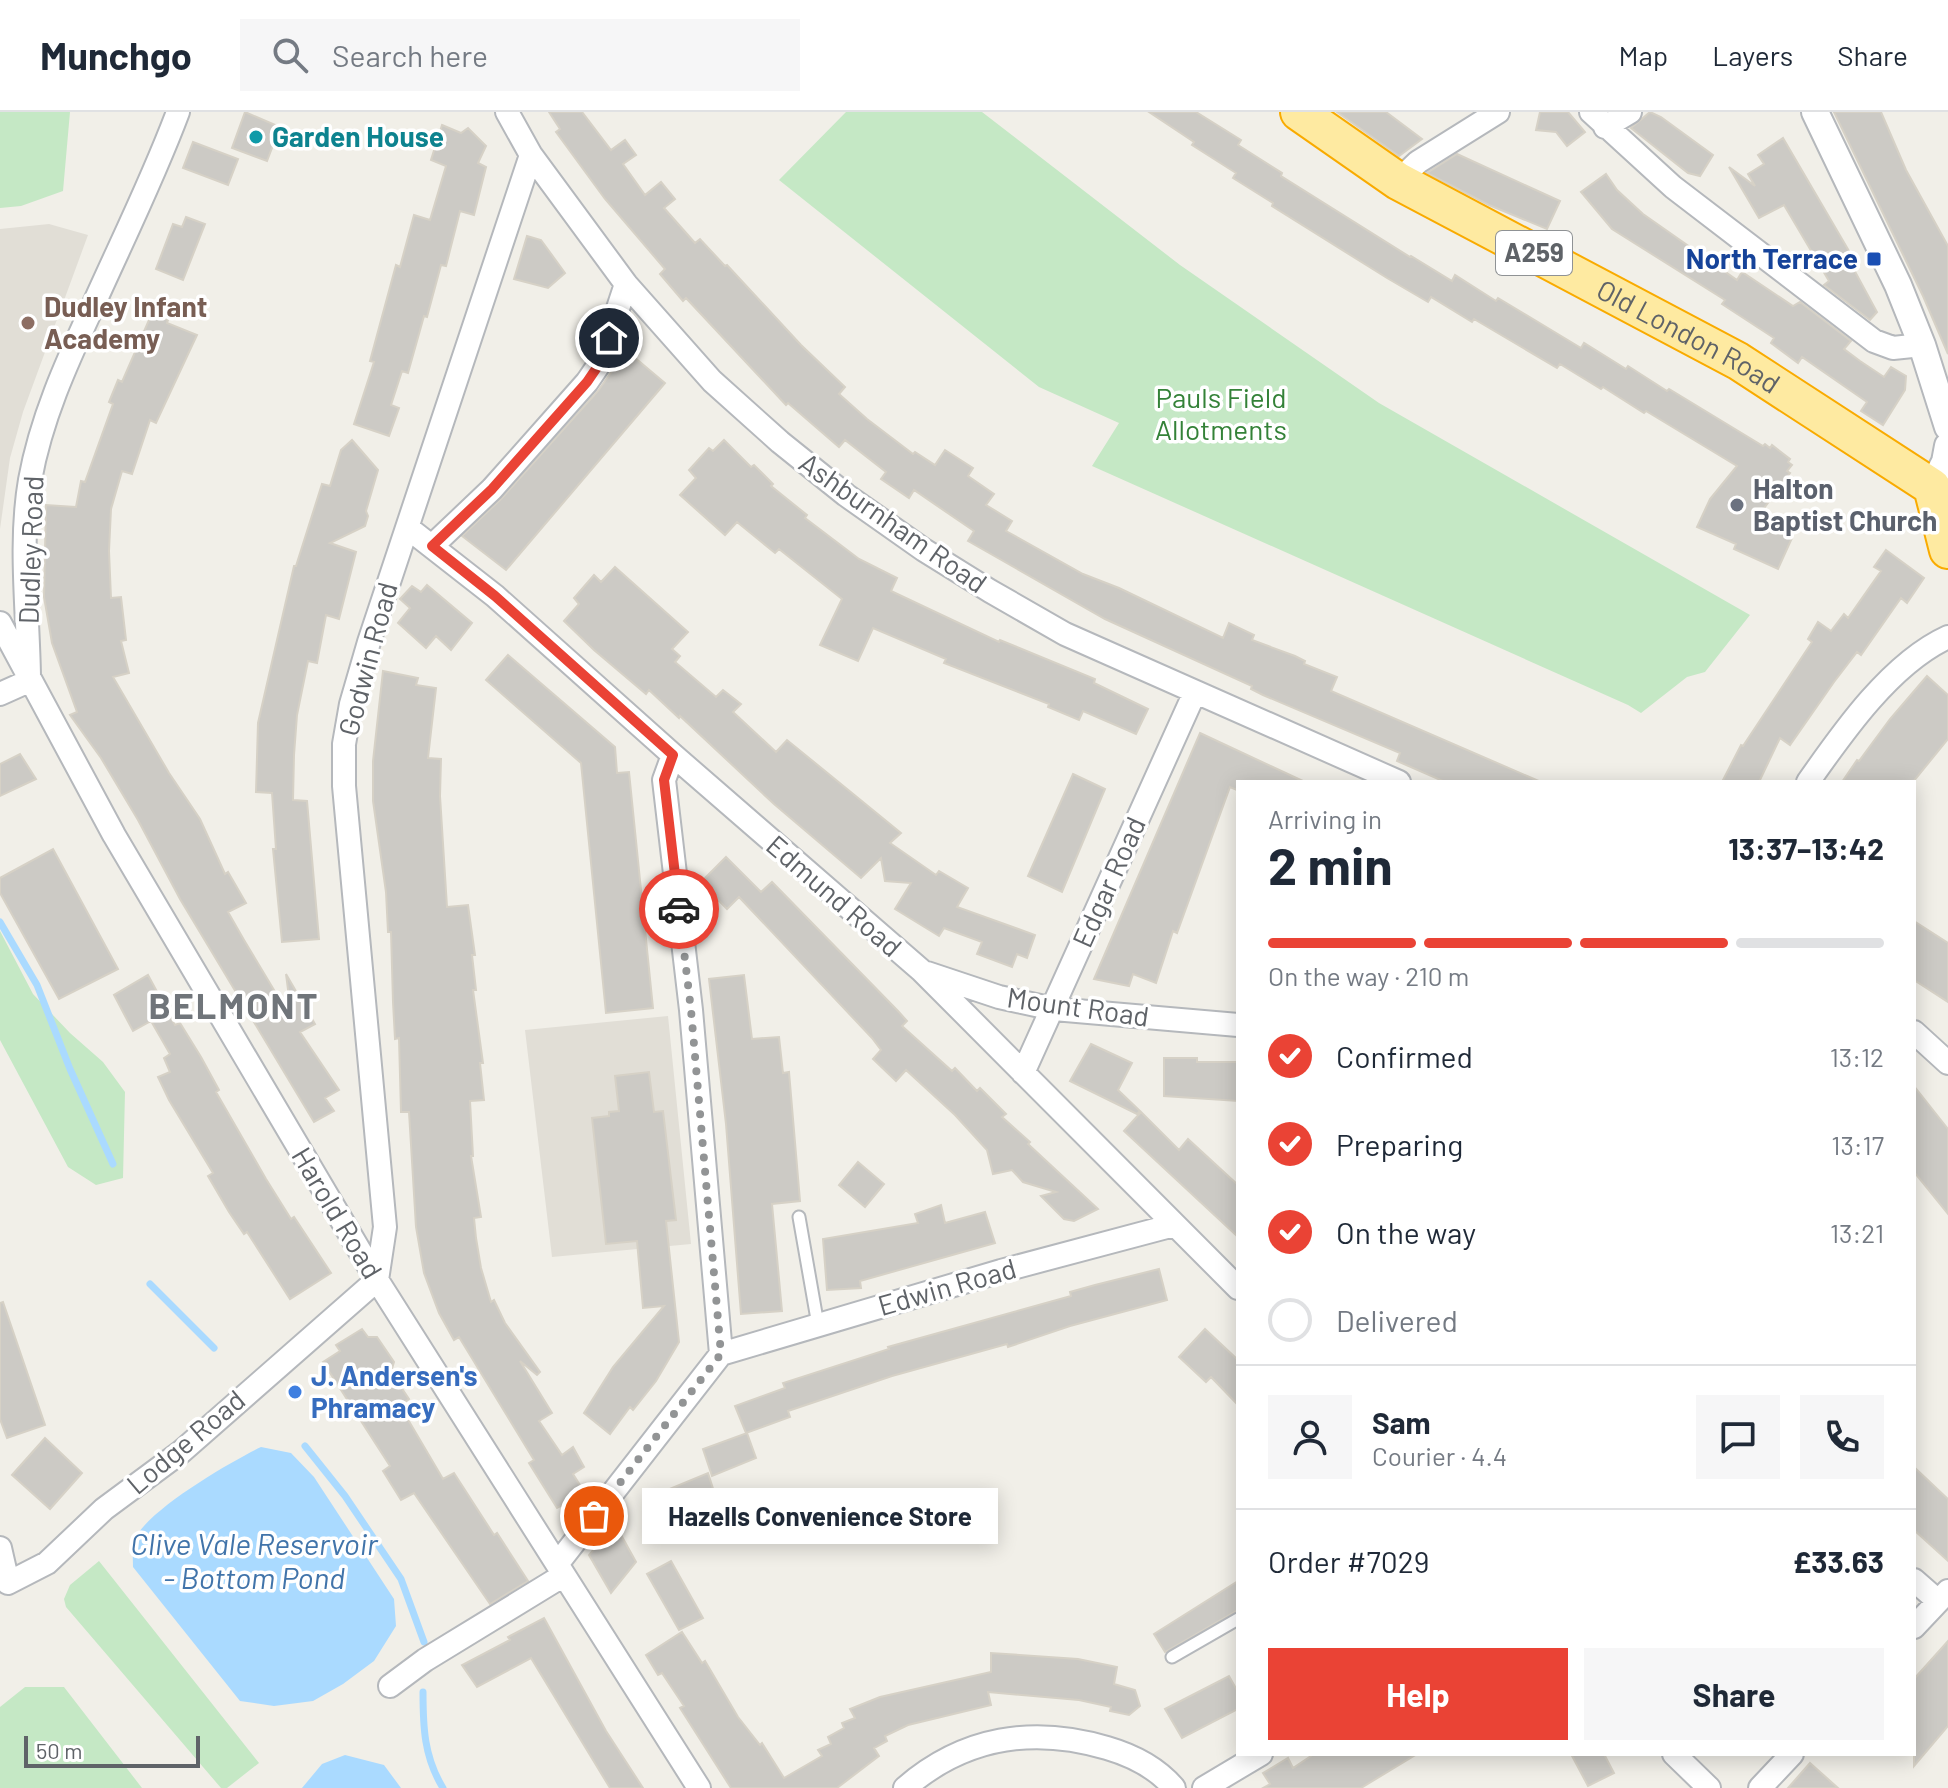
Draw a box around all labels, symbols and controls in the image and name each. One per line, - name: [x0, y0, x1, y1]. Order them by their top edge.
- search box: [240, 19, 800, 91]
- text: Munchgo: [40, 32, 192, 78]
- icon: search: [268, 33, 312, 77]
- text: Search here: [332, 37, 488, 73]
- text: Map: [1618, 38, 1668, 72]
- text: Layers: [1712, 38, 1793, 72]
- text: Share: [1837, 38, 1908, 72]
- place label: Garden House: [272, 119, 444, 153]
- marker: Garden House: [247, 128, 265, 146]
- road number: A259: [1496, 231, 1572, 275]
- place label: North Terrace: [1686, 241, 1858, 275]
- marker: North Terrace: [1865, 250, 1883, 268]
- street label: Old London Road: [1591, 271, 1787, 400]
- place label: Dudley Infant Academy: [44, 289, 207, 355]
- pin: [575, 304, 643, 372]
- marker: Dudley Infant Academy: [19, 314, 37, 332]
- icon: home: [587, 316, 631, 360]
- park label: Pauls Field Allotments: [1155, 380, 1287, 446]
- street label: Ashburnham Road: [793, 445, 994, 600]
- place label: Halton Baptist Church: [1753, 471, 1937, 537]
- street label: Dudley Road: [10, 475, 50, 625]
- marker: Halton Baptist Church: [1728, 496, 1746, 514]
- street label: Godwin Road: [330, 578, 404, 739]
- text: Arriving in: [1268, 803, 1382, 834]
- street label: Edgar Road: [1064, 811, 1152, 952]
- street label: Edmund Road: [760, 827, 909, 963]
- text: 13:37–13:42: [1728, 830, 1884, 866]
- text: 2 min: [1268, 833, 1393, 895]
- courier: [639, 869, 719, 949]
- icon: car: [657, 887, 701, 931]
- text: On the way · 210 m: [1268, 960, 1469, 991]
- street label: Mount Road: [1005, 979, 1151, 1033]
- district label: BELMONT: [148, 983, 320, 1026]
- icon: check: [1268, 1034, 1312, 1078]
- text: Confirmed: [1336, 1038, 1473, 1074]
- text: 13:12: [1830, 1041, 1884, 1072]
- icon: check: [1268, 1122, 1312, 1166]
- text: Preparing: [1336, 1126, 1463, 1162]
- text: 13:17: [1831, 1129, 1884, 1160]
- street label: Harold Road: [285, 1141, 390, 1284]
- icon: check: [1268, 1210, 1312, 1254]
- text: On the way: [1336, 1214, 1476, 1250]
- text: 13:21: [1830, 1217, 1884, 1248]
- street label: Edwin Road: [874, 1250, 1020, 1322]
- text: Delivered: [1336, 1302, 1458, 1338]
- place label: J. Andersen's Phramacy: [311, 1358, 478, 1424]
- street label: Lodge Road: [119, 1382, 251, 1500]
- marker: J. Andersen's Phramacy: [286, 1383, 304, 1401]
- button: person: [1268, 1395, 1352, 1479]
- button: chat: [1696, 1395, 1780, 1479]
- button: phone: [1800, 1395, 1884, 1479]
- text: Sam: [1372, 1404, 1431, 1440]
- text: Courier · 4.4: [1372, 1440, 1507, 1471]
- pin: [560, 1482, 628, 1550]
- callout: Hazells Convenience Store: [642, 1488, 998, 1544]
- icon: bag: [572, 1494, 616, 1538]
- text: Hazells Convenience Store: [668, 1500, 972, 1531]
- water label: Clive Vale Reservoir - Bottom Pond: [130, 1525, 379, 1595]
- text: Order #7029: [1268, 1543, 1429, 1579]
- text: £33.63: [1793, 1543, 1884, 1579]
- button: Help: [1268, 1648, 1568, 1740]
- button: Share: [1584, 1648, 1884, 1740]
- scale bar: [24, 1732, 200, 1768]
- text: 50 m: [36, 1737, 82, 1763]

